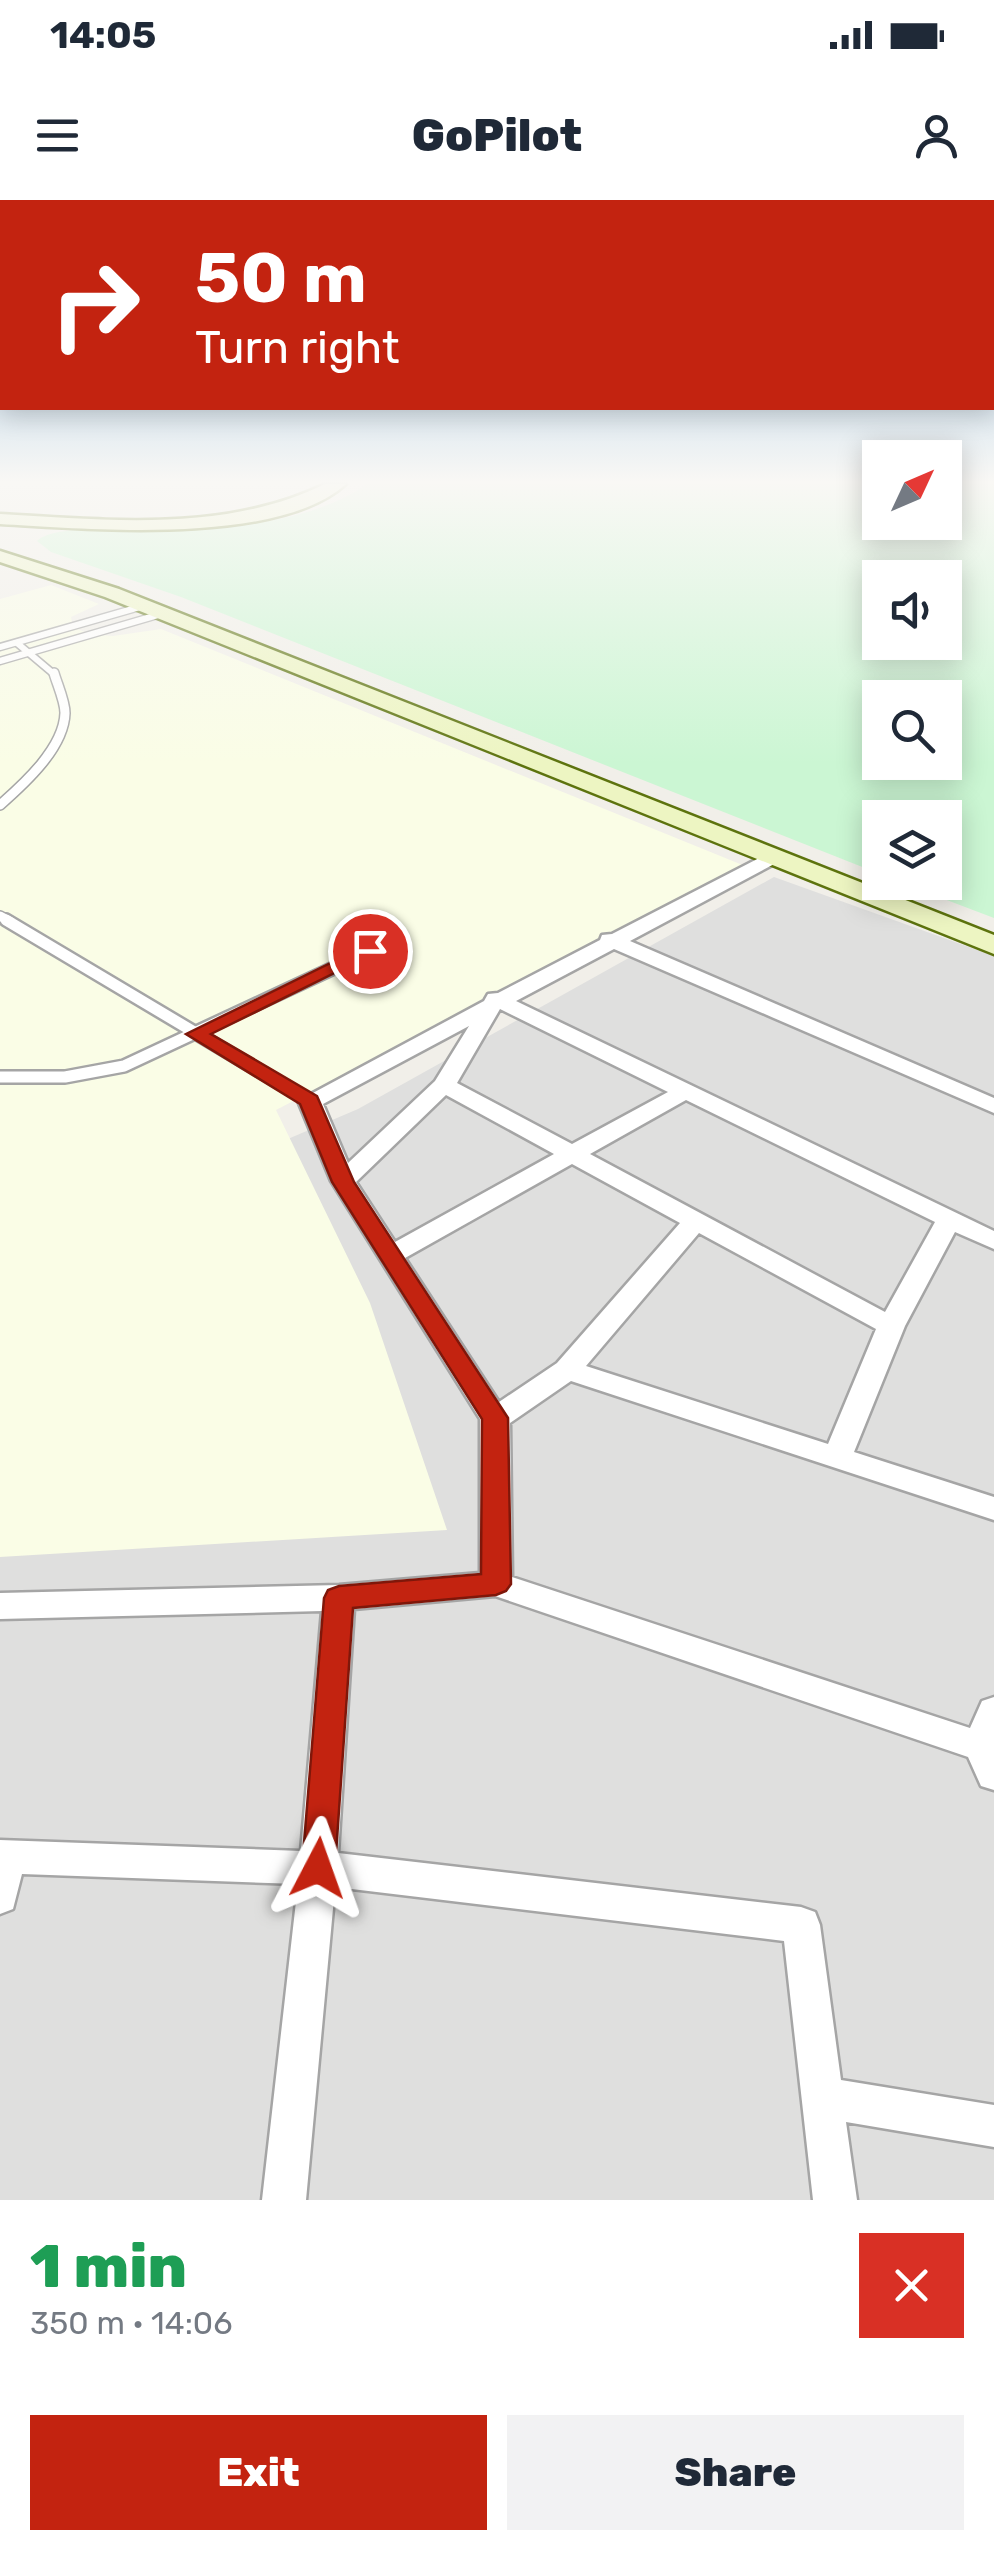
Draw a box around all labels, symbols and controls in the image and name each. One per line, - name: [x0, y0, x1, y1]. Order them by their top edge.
- text: 14:05: [50, 12, 156, 58]
- icon: menu: [30, 108, 85, 163]
- icon: person: [909, 108, 964, 163]
- text: GoPilot: [412, 109, 582, 162]
- text: 50 m: [195, 237, 367, 320]
- icon: right: [30, 240, 160, 370]
- text: Turn right: [195, 321, 399, 374]
- north arrow: [862, 440, 962, 540]
- map controls: [862, 440, 962, 900]
- button: sound: [862, 560, 962, 660]
- button: search: [862, 680, 962, 780]
- button: layers: [862, 800, 962, 900]
- pin: [328, 909, 413, 994]
- icon: arrive: [343, 924, 398, 979]
- position arrow: [266, 1816, 370, 1920]
- text: 1 min: [30, 2231, 187, 2302]
- button: close: [859, 2233, 964, 2338]
- text: 350 m · 14:06: [30, 2304, 232, 2342]
- button: Exit: [30, 2415, 487, 2530]
- button: Share: [507, 2415, 964, 2530]

